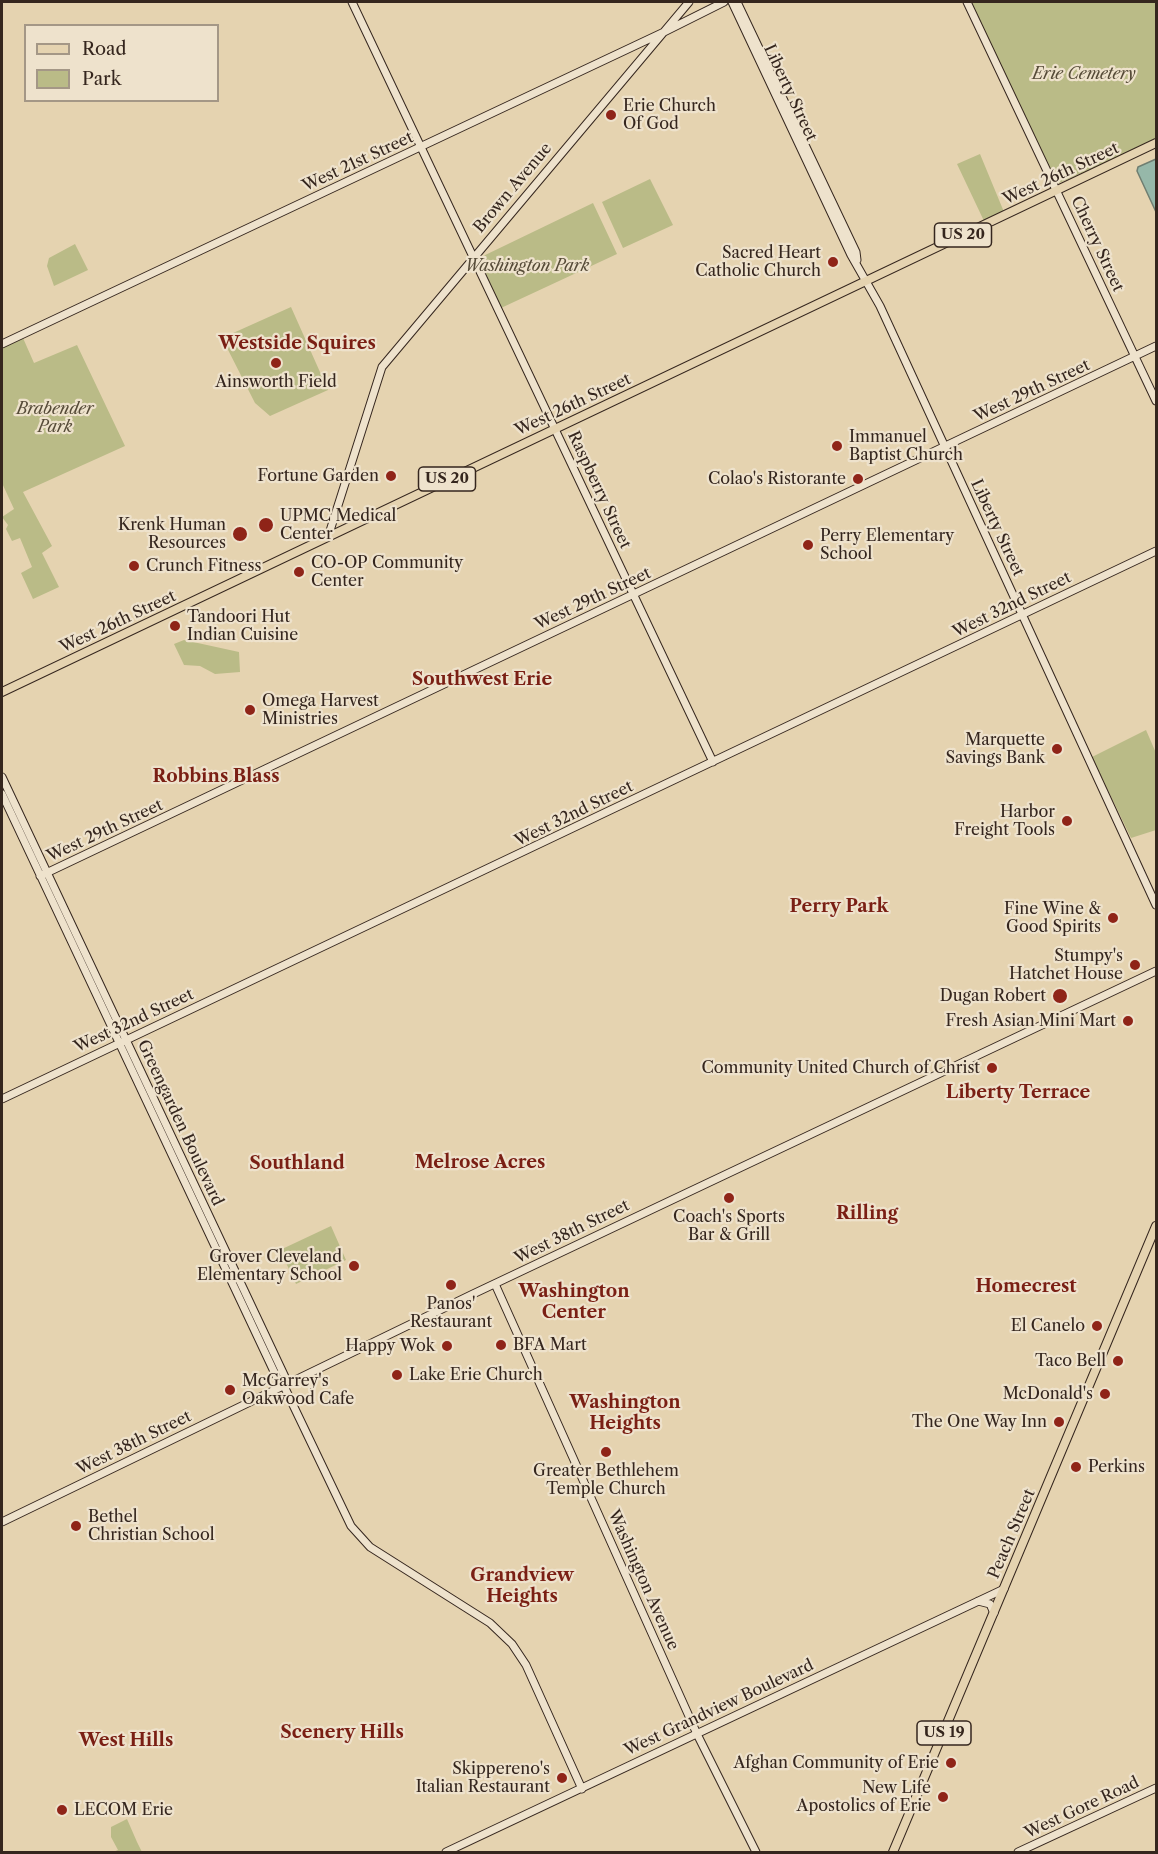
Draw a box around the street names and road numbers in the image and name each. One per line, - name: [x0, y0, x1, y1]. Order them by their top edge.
- street label: Liberty Street: [759, 41, 821, 145]
- street label: West 21st Street: [300, 128, 416, 196]
- street label: Brown Avenue: [470, 139, 556, 237]
- street label: West 26th Street: [1000, 139, 1122, 209]
- street label: Cherry Street: [1066, 193, 1128, 295]
- road number: US 20: [934, 223, 992, 247]
- street label: West 29th Street: [971, 356, 1093, 426]
- street label: West 26th Street: [512, 370, 634, 440]
- street label: Raspberry Street: [563, 428, 635, 552]
- road number: US 20: [418, 467, 476, 491]
- street label: Liberty Street: [966, 476, 1028, 580]
- street label: West 29th Street: [532, 564, 654, 634]
- street label: West 32nd Street: [950, 568, 1074, 642]
- street label: West 26th Street: [57, 587, 179, 657]
- street label: West 32nd Street: [512, 777, 636, 851]
- street label: West 29th Street: [44, 796, 166, 866]
- street label: West 32nd Street: [71, 985, 197, 1057]
- street label: Greengarden Boulevard: [133, 1037, 227, 1209]
- street label: West 38th Street: [511, 1196, 633, 1268]
- street label: West 38th Street: [73, 1407, 195, 1479]
- street label: Peach Street: [984, 1486, 1040, 1582]
- street label: Washington Avenue: [603, 1507, 683, 1653]
- street label: West Grandview Boulevard: [621, 1656, 817, 1760]
- road number: US 19: [917, 1721, 971, 1745]
- street label: West Gore Road: [1022, 1773, 1142, 1843]

